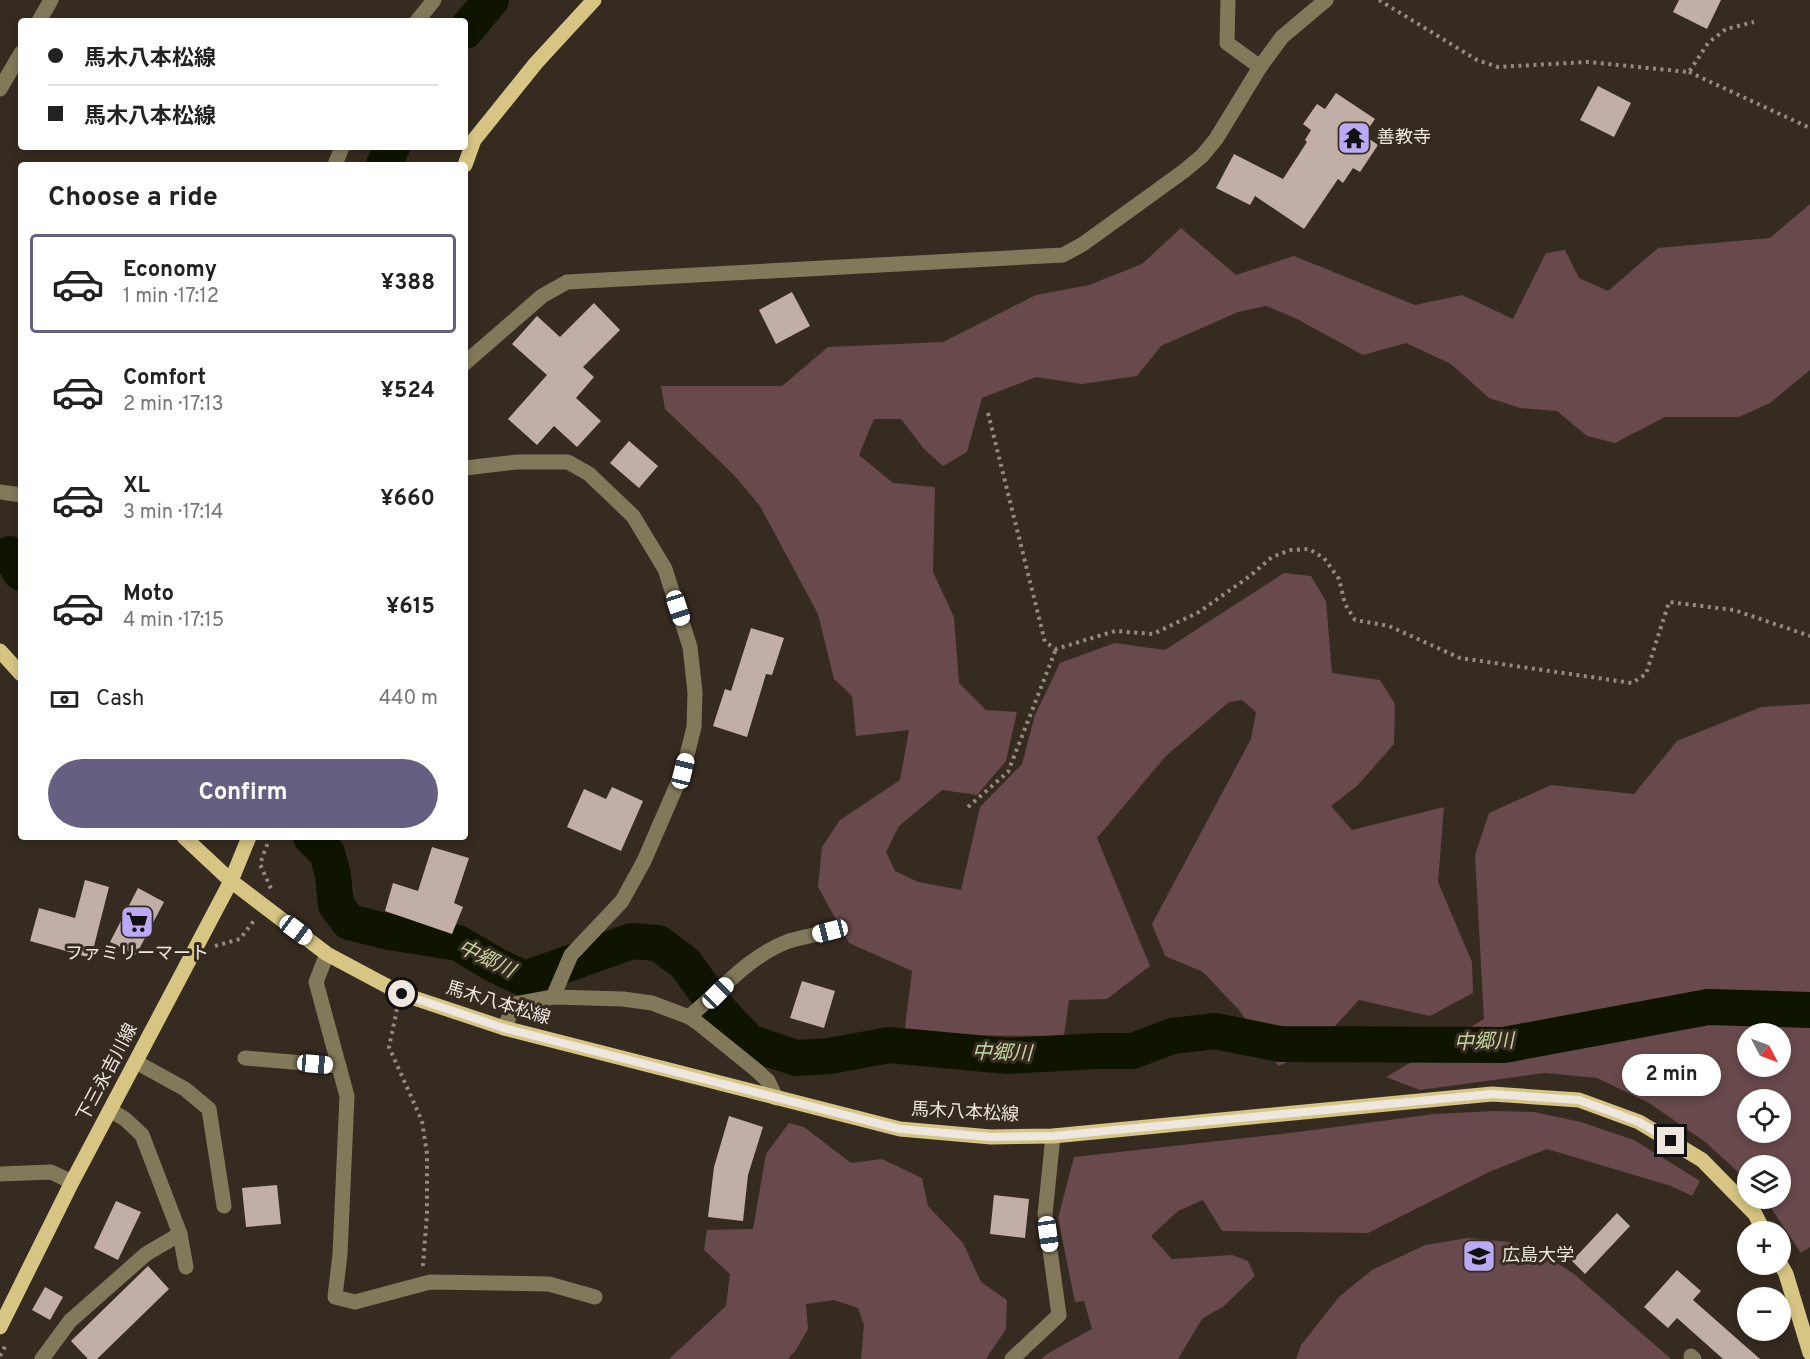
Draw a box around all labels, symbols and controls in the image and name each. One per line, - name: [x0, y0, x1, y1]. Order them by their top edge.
- text: 馬木八本松線: [84, 46, 216, 73]
- text: 馬木八本松線: [84, 104, 216, 131]
- temple icon: 善教寺: [1336, 120, 1372, 156]
- place label: 善教寺: [1377, 127, 1431, 150]
- text: Choose a ride: [48, 181, 218, 215]
- icon: car: [51, 257, 105, 311]
- text: Economy: [123, 257, 217, 284]
- text: ¥388: [381, 270, 435, 297]
- text: 1 min · 17:12: [123, 284, 219, 310]
- icon: car: [51, 365, 105, 419]
- text: Comfort: [123, 365, 206, 392]
- text: ¥524: [381, 378, 435, 405]
- text: 2 min · 17:13: [123, 392, 224, 418]
- icon: car: [51, 473, 105, 527]
- text: XL: [123, 473, 150, 500]
- text: ¥660: [380, 486, 435, 513]
- text: 3 min · 17:14: [123, 500, 223, 526]
- icon: car: [51, 581, 105, 635]
- text: Moto: [123, 581, 174, 608]
- car: [664, 588, 692, 628]
- text: ¥615: [386, 594, 435, 621]
- text: 4 min · 17:15: [123, 608, 224, 634]
- icon: cash: [48, 683, 81, 716]
- text: Cash: [96, 686, 145, 713]
- text: 440 m: [379, 686, 438, 712]
- car: [670, 751, 696, 791]
- button: Confirm: [48, 759, 438, 828]
- supermarket icon: ファミリーマート: [119, 904, 155, 940]
- car: [276, 912, 316, 948]
- car: [810, 918, 850, 944]
- water label: 中郷川: [453, 935, 520, 986]
- place label: ファミリーマート: [65, 943, 209, 966]
- car: [699, 974, 737, 1012]
- street label: 馬木八本松線: [443, 977, 553, 1031]
- route start: [388, 980, 415, 1007]
- street label: 下三永吉川線: [72, 1020, 144, 1126]
- north arrow: [1737, 1023, 1791, 1077]
- map controls: [1737, 1023, 1791, 1341]
- water label: 中郷川: [1454, 1029, 1516, 1057]
- water label: 中郷川: [972, 1040, 1034, 1068]
- car: [296, 1053, 334, 1075]
- callout: 2 min: [1622, 1054, 1720, 1096]
- text: 2 min: [1645, 1062, 1698, 1088]
- button: locate: [1737, 1089, 1791, 1143]
- street label: 馬木八本松線: [910, 1099, 1020, 1127]
- route end: [1657, 1127, 1684, 1154]
- button: layers: [1737, 1155, 1791, 1209]
- car: [1037, 1215, 1059, 1253]
- button: +: [1737, 1221, 1791, 1275]
- school or university icon: 広島大学: [1461, 1238, 1497, 1274]
- place label: 広島大学: [1502, 1245, 1574, 1268]
- button: −: [1737, 1287, 1791, 1341]

